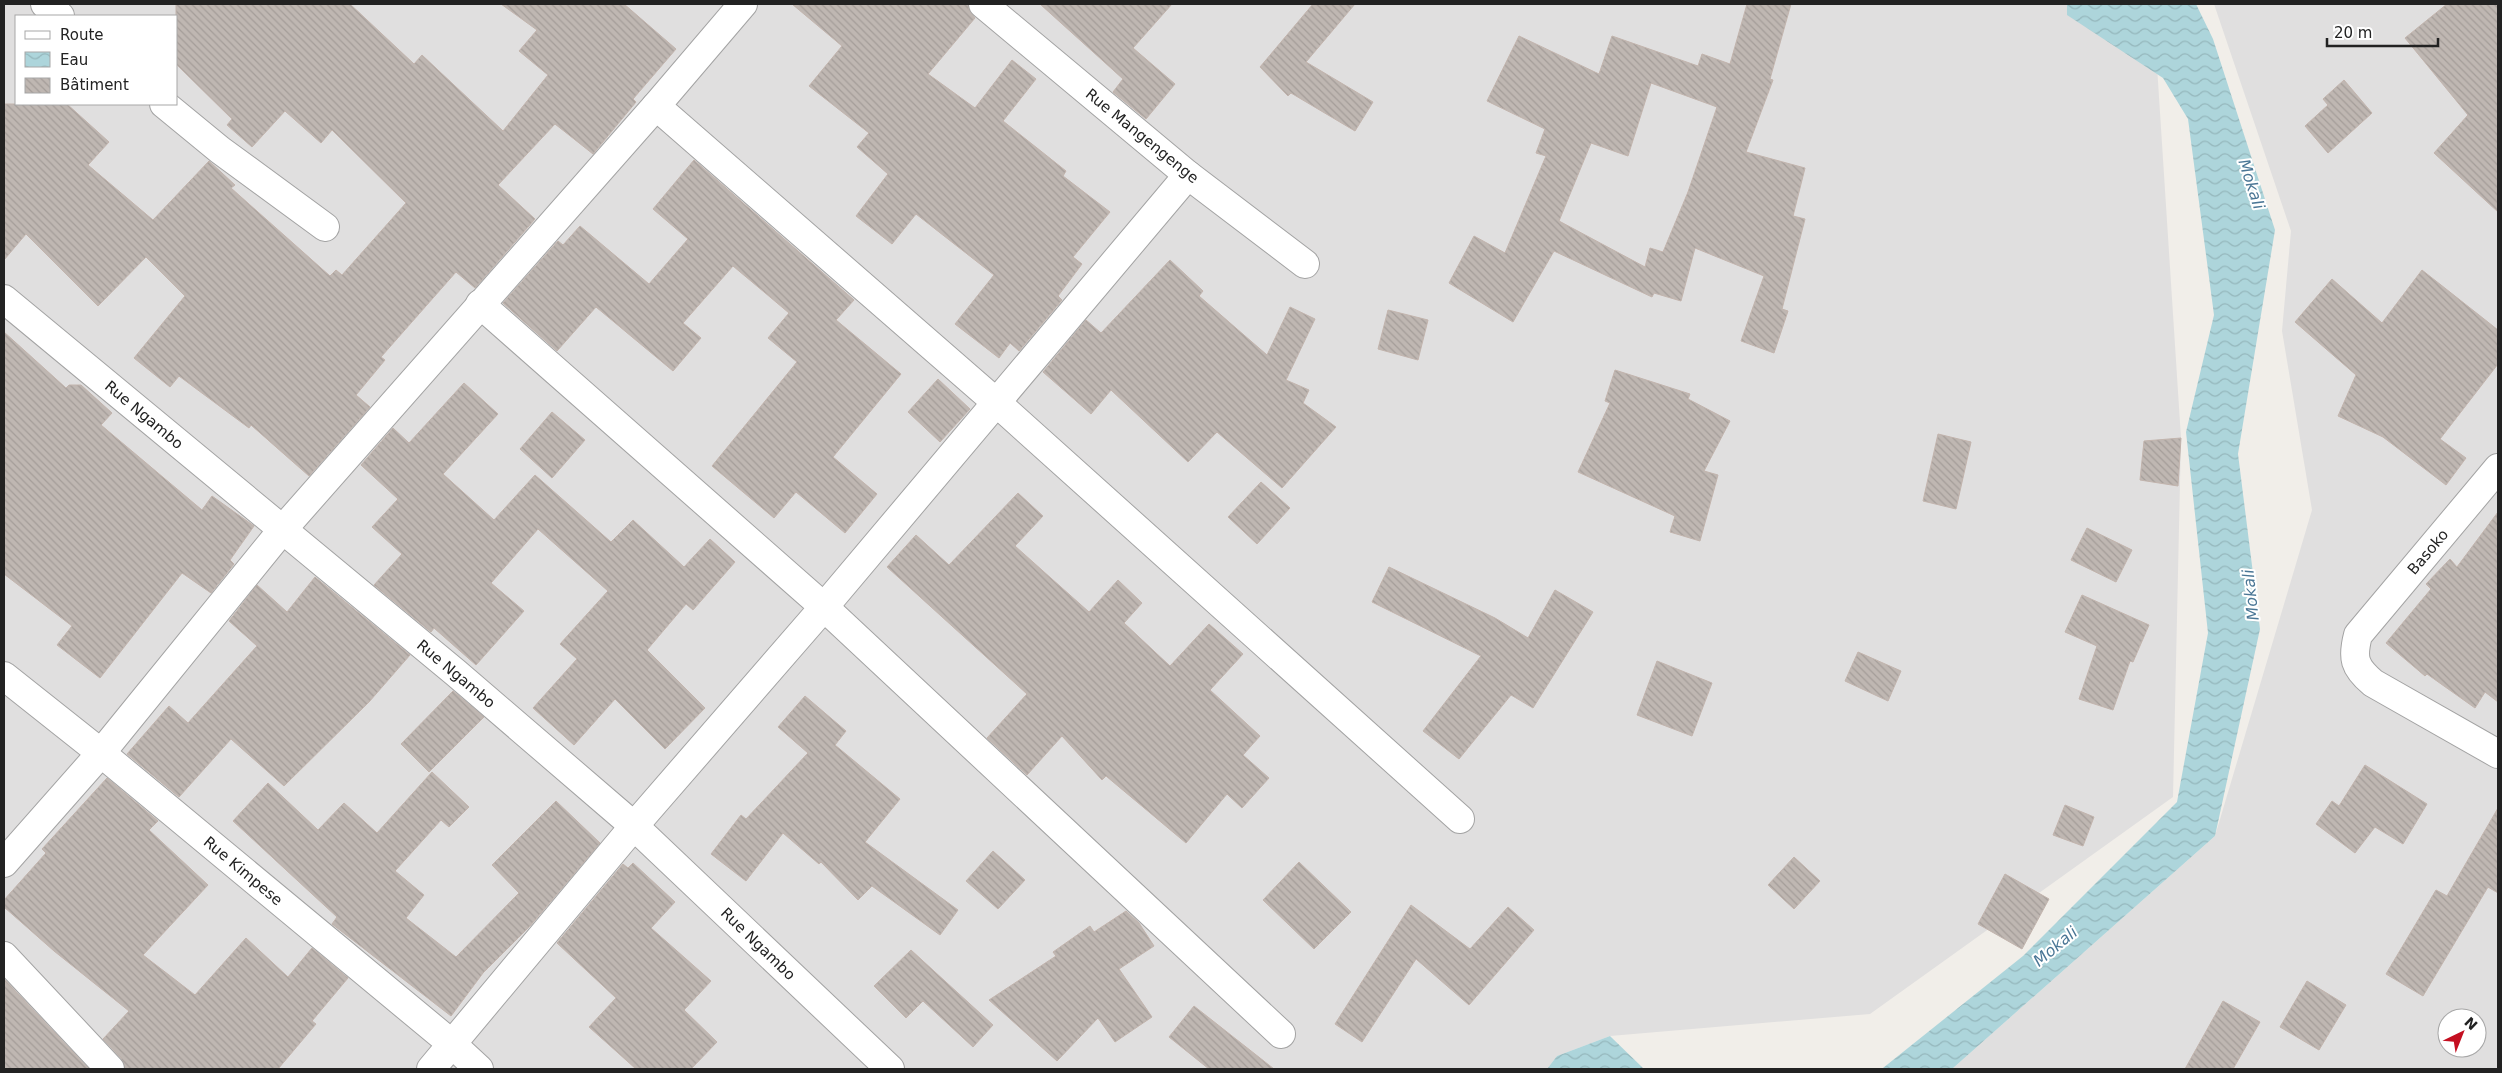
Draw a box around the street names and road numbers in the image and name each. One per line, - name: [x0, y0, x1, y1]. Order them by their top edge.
- street label: Rue Mangengenge: [1082, 85, 1202, 187]
- street label: Rue Ngambo: [101, 377, 187, 453]
- street label: Basoko: [2404, 526, 2452, 578]
- street label: Rue Ngambo: [413, 636, 499, 712]
- street label: Rue Kimpese: [200, 833, 286, 909]
- street label: Rue Ngambo: [717, 904, 799, 984]

